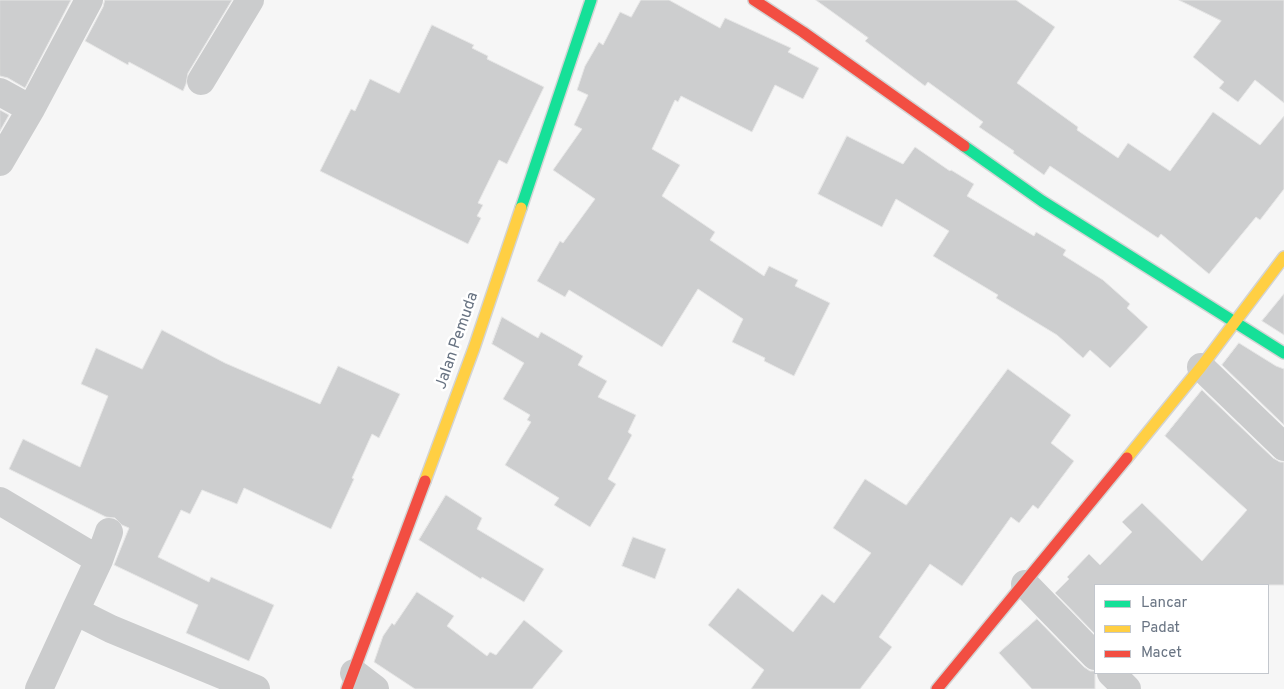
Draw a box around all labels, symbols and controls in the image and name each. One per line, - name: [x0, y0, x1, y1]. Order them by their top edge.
- street label: Jalan Pemuda: [432, 290, 484, 392]
- legend: [1094, 584, 1269, 674]
- text: Lancar: [1141, 594, 1187, 613]
- text: Padat: [1141, 619, 1180, 638]
- text: Macet: [1141, 644, 1182, 663]

